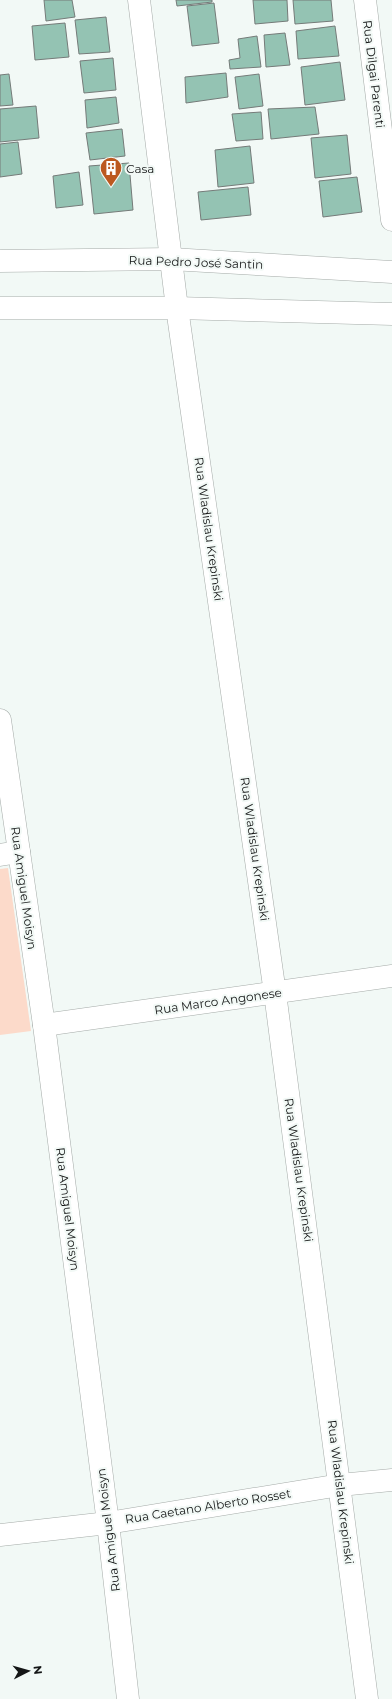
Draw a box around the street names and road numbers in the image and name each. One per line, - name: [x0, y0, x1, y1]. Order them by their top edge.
- street label: Rua Dilgai Parenti: [360, 19, 388, 129]
- street label: Rua Pedro José Santin: [128, 252, 264, 272]
- street label: Rua Wladislau Krepinski: [191, 456, 227, 602]
- street label: Rua Wladislau Krepinski: [237, 776, 273, 922]
- street label: Rua Amiguel Moisyn: [8, 825, 40, 951]
- street label: Rua Marco Angonese: [153, 985, 283, 1017]
- street label: Rua Wladislau Krepinski: [281, 1097, 317, 1243]
- street label: Rua Amiguel Moisyn: [53, 1146, 83, 1272]
- street label: Rua Wladislau Krepinski: [325, 1419, 357, 1565]
- street label: Rua Amiguel Moisyn: [93, 1467, 123, 1593]
- street label: Rua Caetano Alberto Rosset: [124, 1485, 292, 1527]

